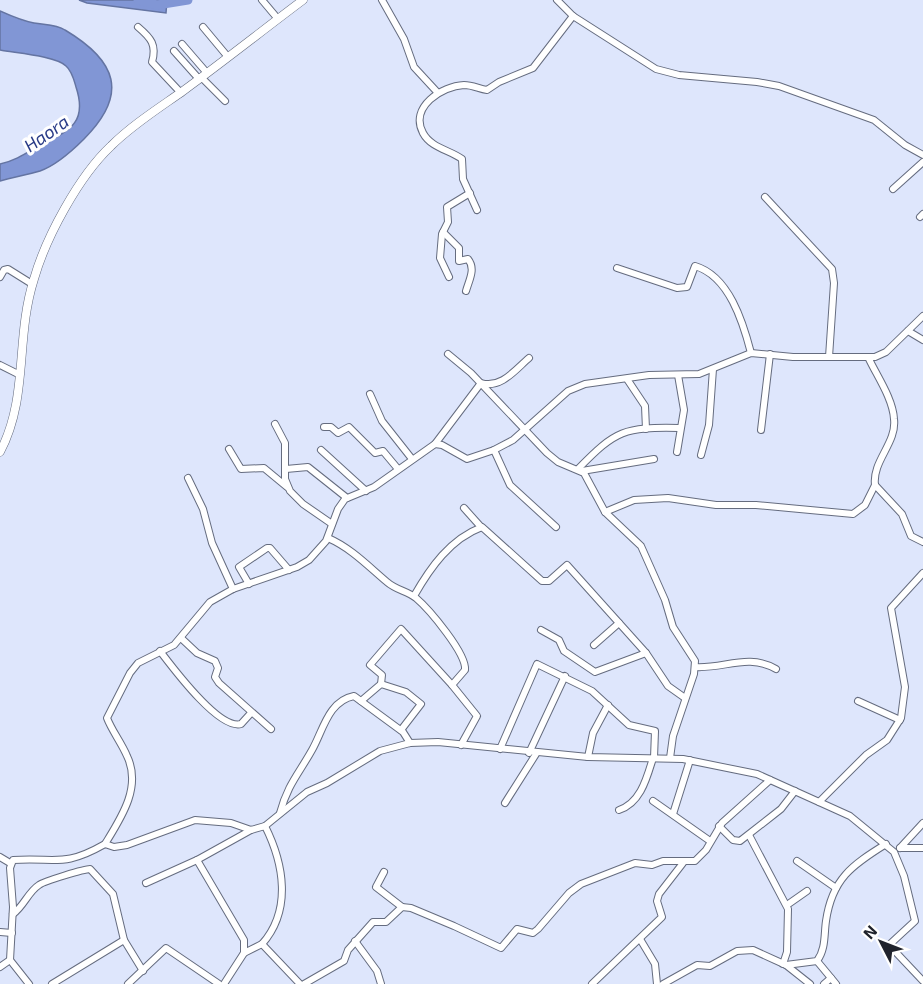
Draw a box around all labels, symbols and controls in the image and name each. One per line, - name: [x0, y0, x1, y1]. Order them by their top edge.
- water label: Haora: [19, 110, 73, 156]
- north arrow: [851, 912, 911, 972]
- text: N: [859, 921, 880, 942]

